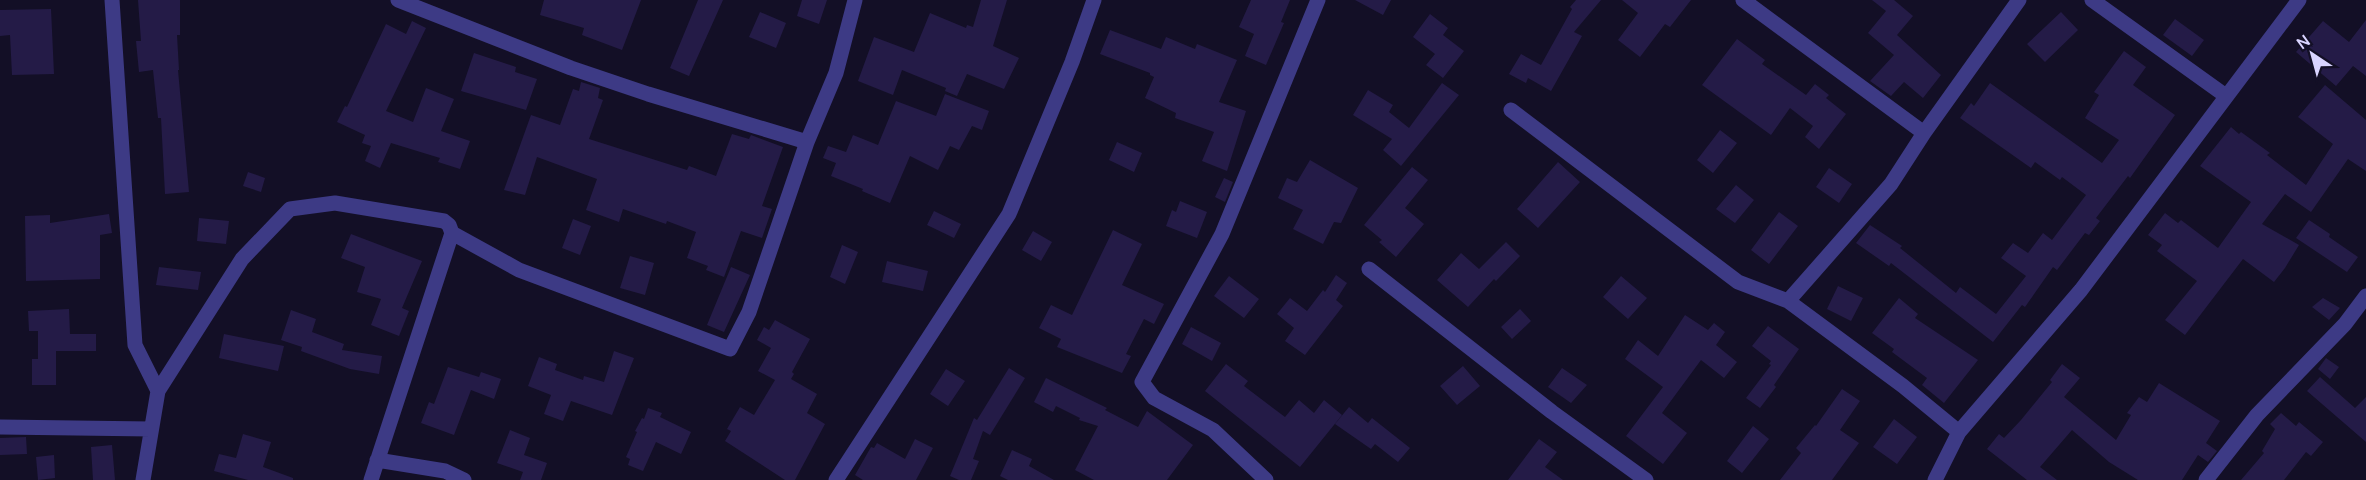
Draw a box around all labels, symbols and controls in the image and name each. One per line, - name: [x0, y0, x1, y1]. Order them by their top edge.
- north arrow: [2282, 24, 2342, 84]
- text: N: [2292, 30, 2314, 54]

